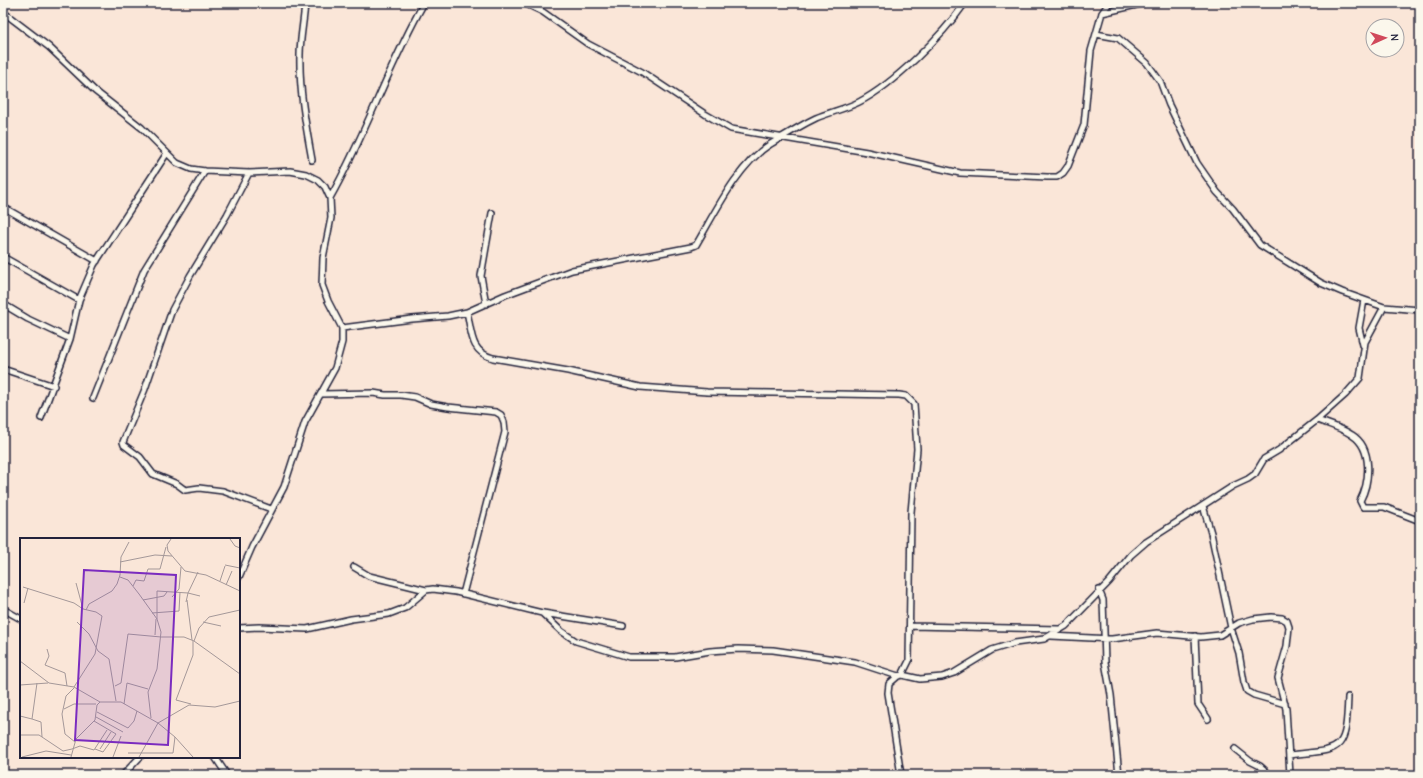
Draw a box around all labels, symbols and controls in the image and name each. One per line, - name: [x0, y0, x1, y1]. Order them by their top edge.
- north arrow: [1365, 18, 1405, 58]
- text: N: [1388, 34, 1401, 41]
- inset map: [20, 538, 240, 758]

